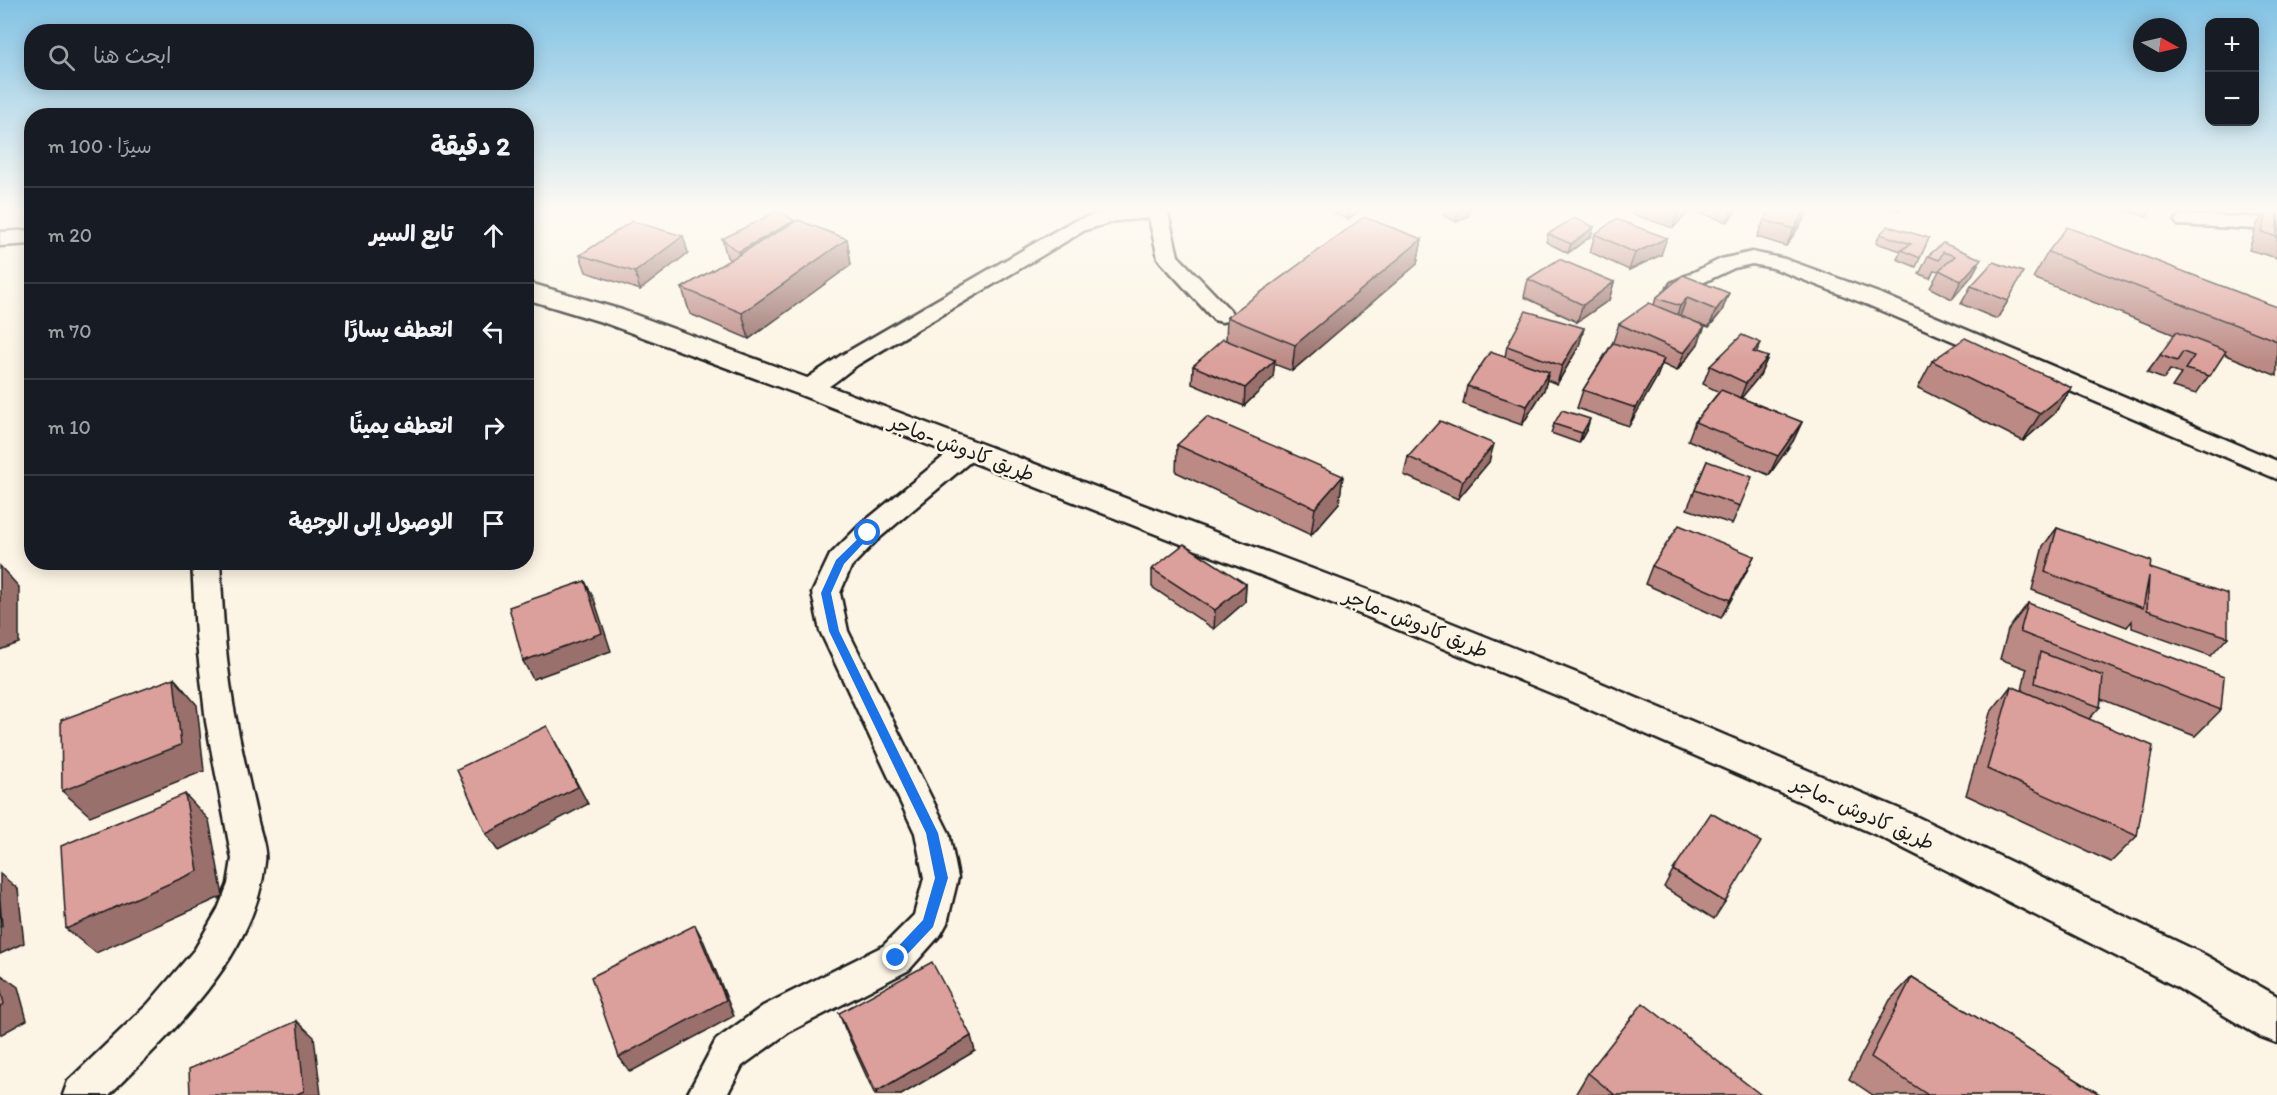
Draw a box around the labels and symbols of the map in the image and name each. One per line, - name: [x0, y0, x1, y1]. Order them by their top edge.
- north arrow: [2133, 18, 2187, 72]
- street label: طريق كادوش -ماجر: [884, 409, 1038, 487]
- route start: [854, 519, 880, 545]
- street label: طريق كادوش -ماجر: [1338, 582, 1492, 663]
- street label: طريق كادوش -ماجر: [1786, 770, 1938, 855]
- route end: [882, 944, 908, 970]

